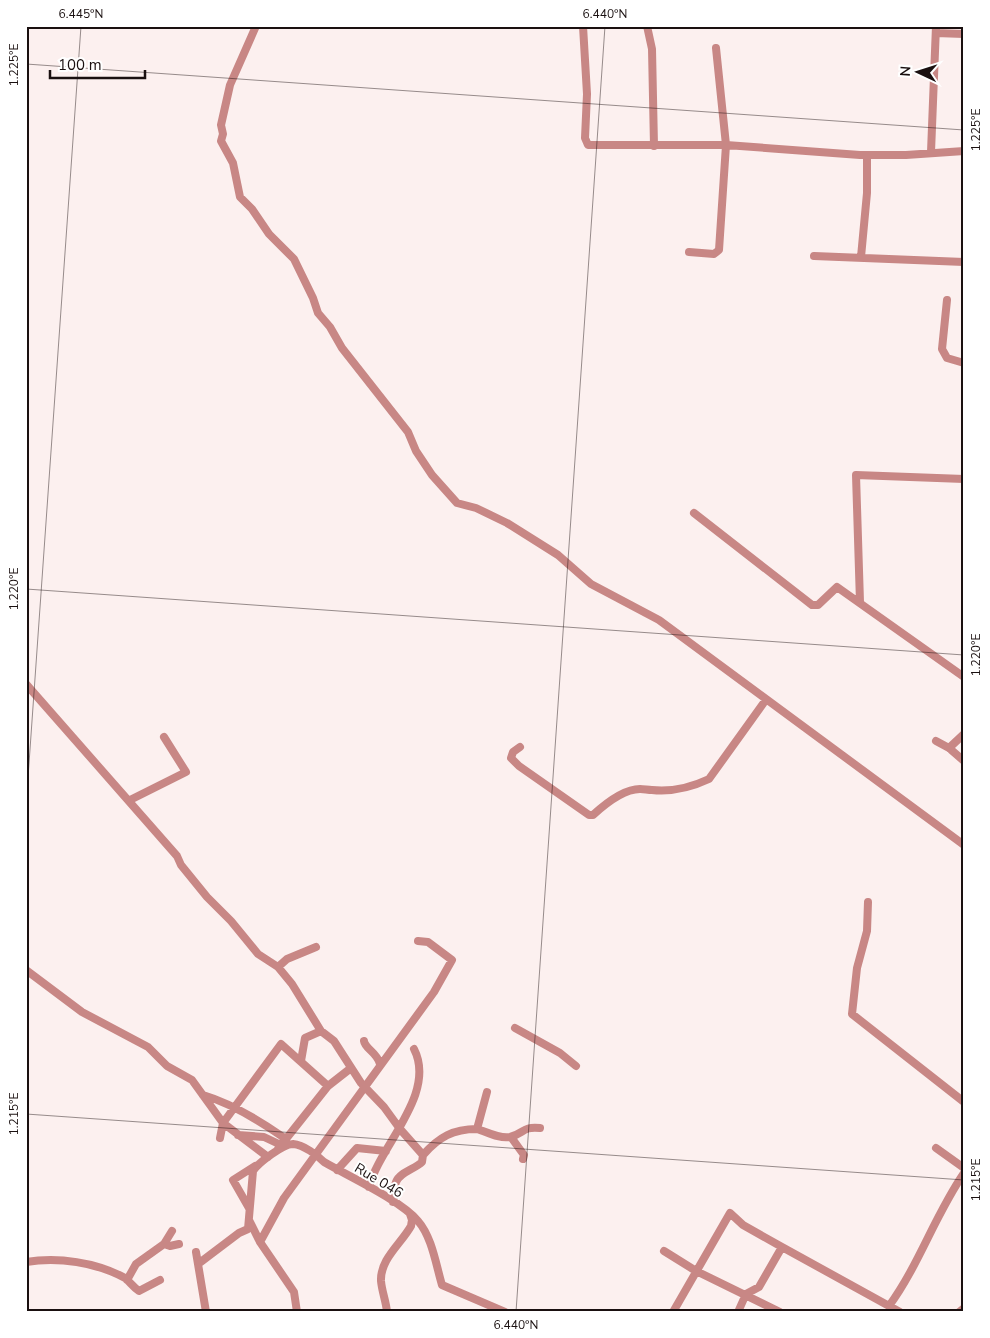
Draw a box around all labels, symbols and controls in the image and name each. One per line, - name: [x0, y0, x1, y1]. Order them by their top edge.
- text: 6.445°N: [59, 6, 103, 22]
- text: 6.440°N: [583, 6, 627, 22]
- text: 1.225°E: [6, 44, 22, 86]
- scale bar: [50, 48, 145, 80]
- north arrow: [892, 48, 942, 98]
- text: 100 m: [58, 55, 102, 75]
- text: N: [896, 65, 915, 77]
- text: 1.225°E: [968, 109, 984, 151]
- text: 1.220°E: [6, 568, 22, 610]
- text: 1.220°E: [968, 634, 984, 676]
- text: 1.215°E: [6, 1093, 22, 1135]
- street label: Rue 046: [351, 1159, 407, 1202]
- text: 1.215°E: [968, 1159, 984, 1201]
- text: 6.440°N: [494, 1317, 538, 1333]

